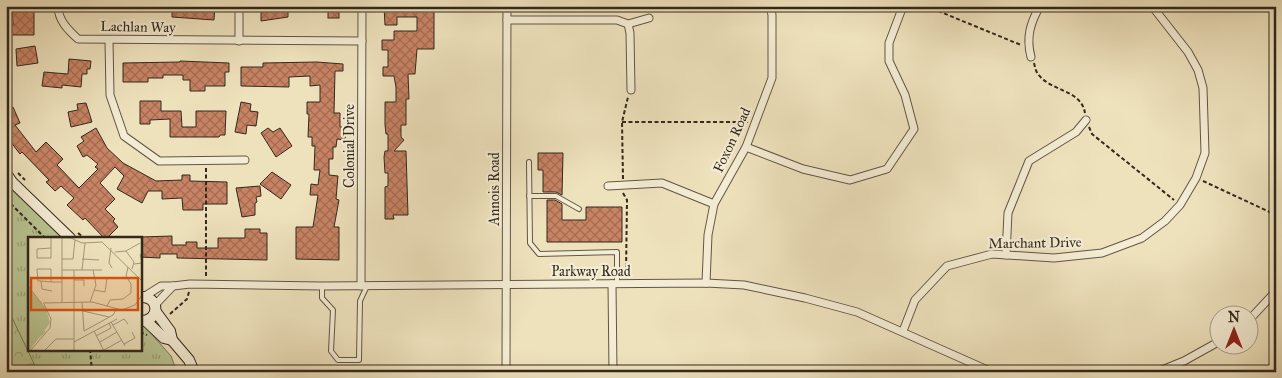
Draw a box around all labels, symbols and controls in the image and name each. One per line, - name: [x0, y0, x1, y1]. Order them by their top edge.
- street label: Lachlan Way: [100, 18, 176, 36]
- street label: Colonial Drive: [341, 104, 358, 188]
- street label: Foxon Road: [710, 105, 754, 175]
- street label: Annois Road: [486, 152, 503, 227]
- street label: Marchant Drive: [988, 234, 1082, 252]
- inset map: [28, 237, 141, 350]
- street label: Parkway Road: [551, 263, 631, 280]
- north arrow: [1210, 306, 1260, 356]
- text: N: [1228, 309, 1240, 326]

